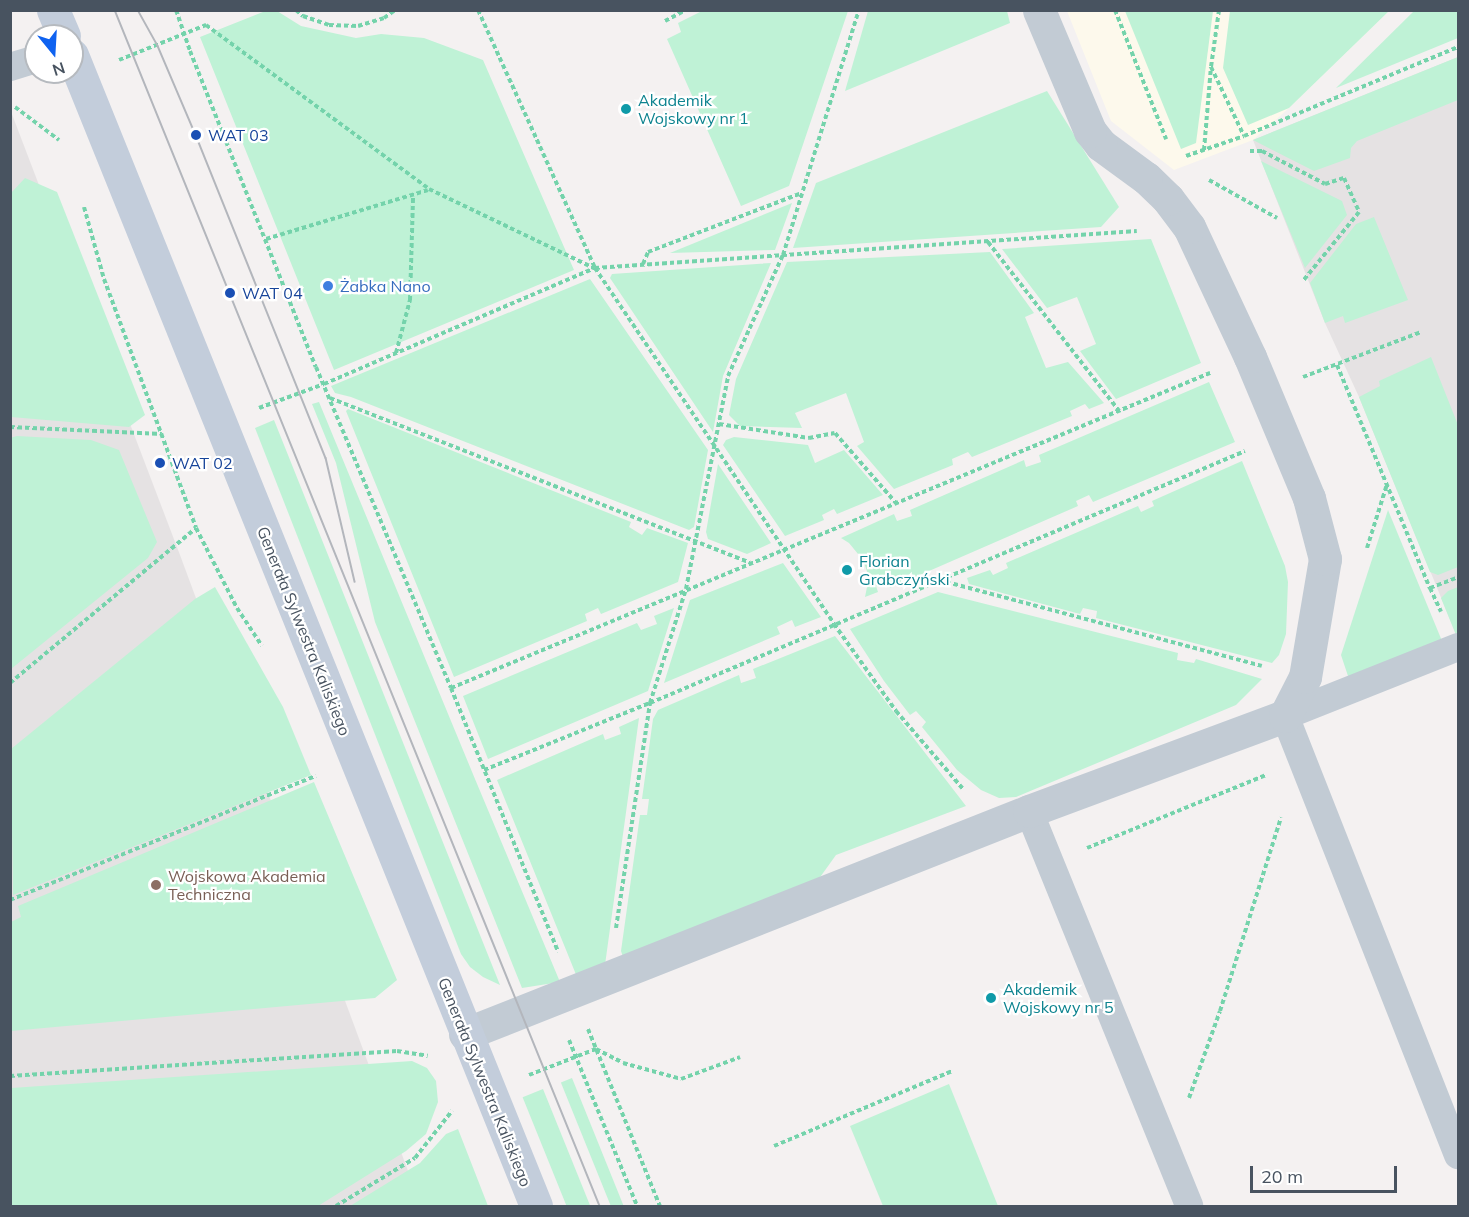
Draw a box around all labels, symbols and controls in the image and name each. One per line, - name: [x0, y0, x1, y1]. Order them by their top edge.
- north arrow: [24, 24, 84, 84]
- text: N: [50, 58, 68, 81]
- place label: Akademik Wojskowy nr 1: [638, 90, 749, 128]
- marker: Akademik Wojskowy nr 1: [619, 102, 633, 116]
- place label: WAT 03: [208, 125, 268, 145]
- marker: WAT 03: [189, 128, 203, 142]
- place label: Żabka Nano: [340, 276, 431, 296]
- marker: Żabka Nano: [321, 279, 335, 293]
- place label: WAT 04: [242, 283, 302, 303]
- marker: WAT 04: [223, 286, 237, 300]
- place label: WAT 02: [172, 453, 232, 473]
- marker: WAT 02: [153, 456, 167, 470]
- street label: Generała Sylwestra Kaliskiego: [253, 524, 355, 738]
- place label: Florian Grabczyński: [859, 551, 950, 589]
- marker: Florian Grabczyński: [840, 563, 854, 577]
- place label: Wojskowa Akademia Techniczna: [168, 866, 326, 904]
- marker: Wojskowa Akademia Techniczna: [149, 878, 163, 892]
- street label: Generała Sylwestra Kaliskiego: [434, 975, 536, 1189]
- place label: Akademik Wojskowy nr 5: [1003, 979, 1114, 1017]
- marker: Akademik Wojskowy nr 5: [984, 991, 998, 1005]
- scale bar: [1253, 1154, 1400, 1192]
- text: 20 m: [1261, 1165, 1303, 1188]

